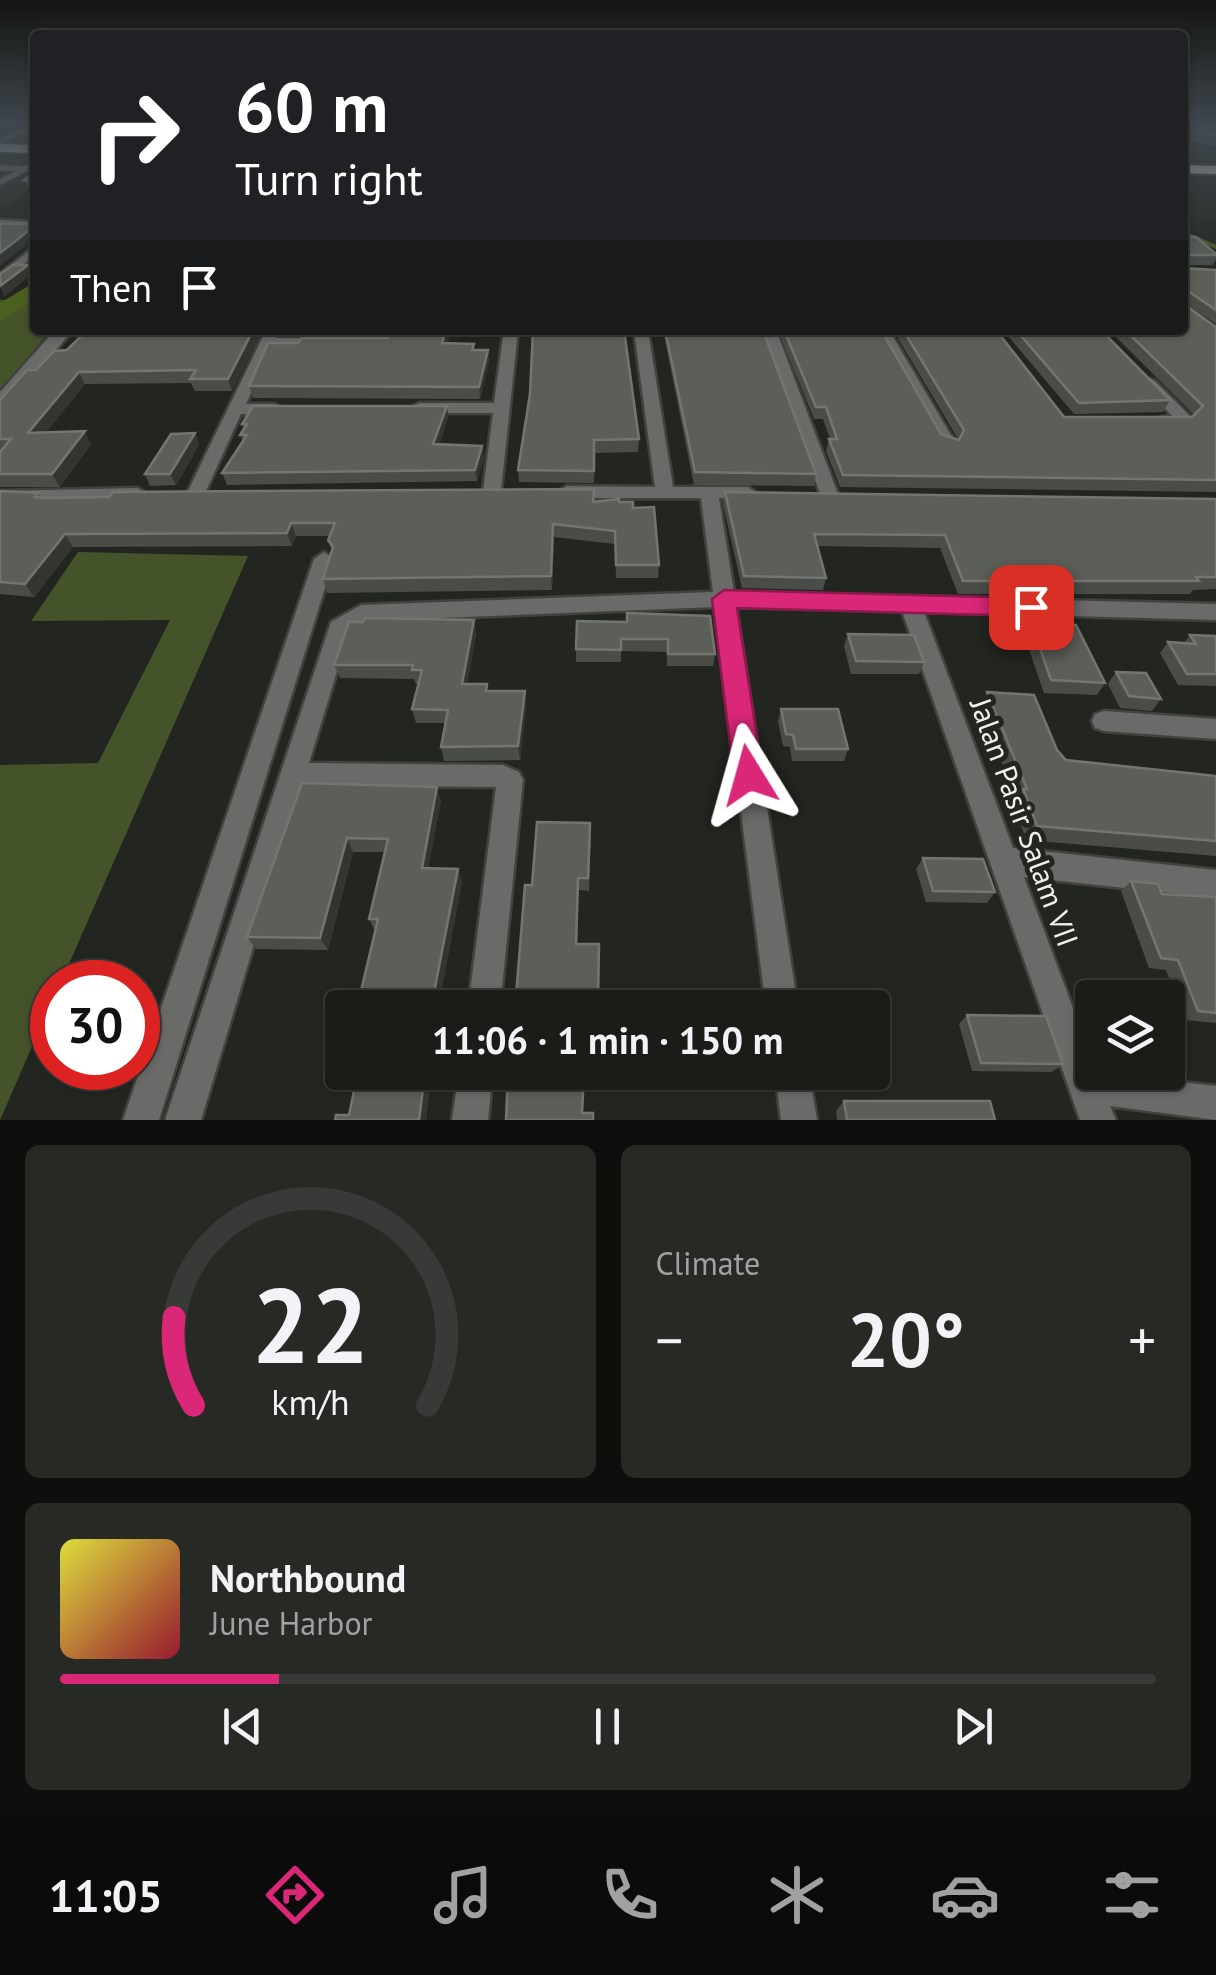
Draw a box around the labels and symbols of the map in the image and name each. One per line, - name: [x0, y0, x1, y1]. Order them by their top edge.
- pin: [989, 565, 1074, 650]
- street label: Jalan Pasir Salam VII: [961, 691, 1088, 952]
- position arrow: [697, 723, 801, 827]
- speed limit sign: 30: [30, 960, 160, 1090]

